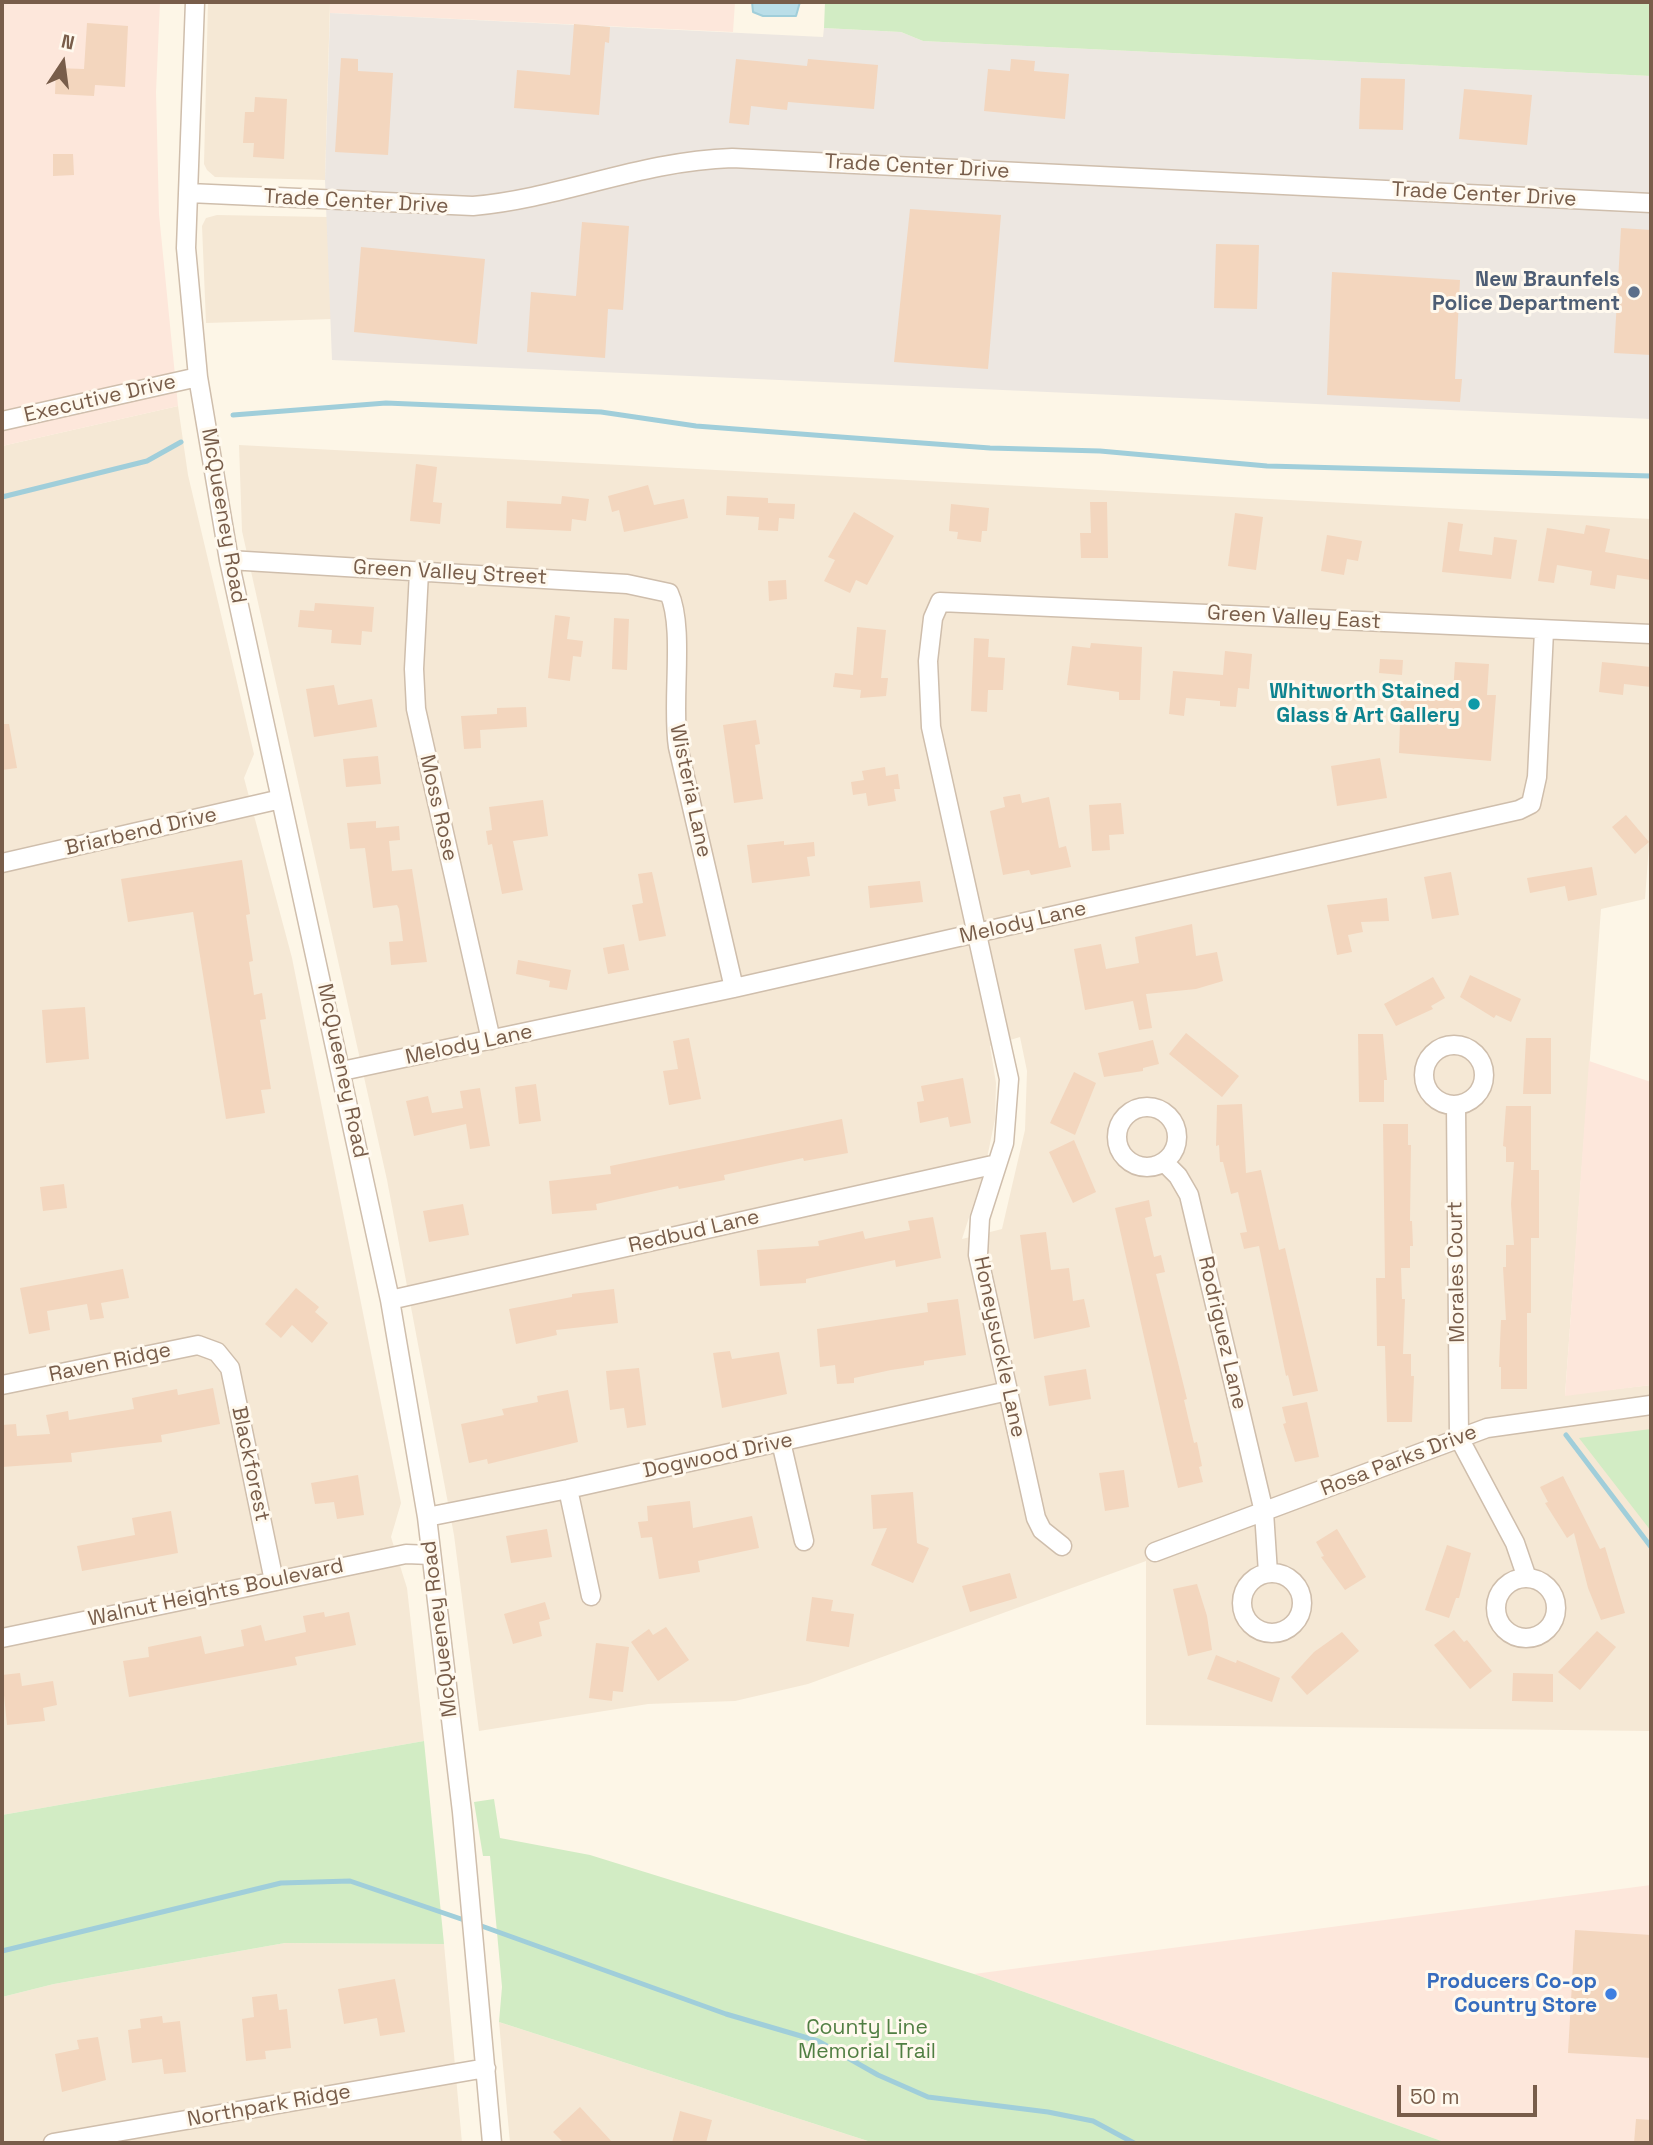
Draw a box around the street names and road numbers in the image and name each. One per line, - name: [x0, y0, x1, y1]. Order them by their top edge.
- street label: Trade Center Drive: [824, 150, 1010, 184]
- street label: Trade Center Drive: [1391, 178, 1577, 212]
- street label: Trade Center Drive: [263, 185, 449, 219]
- street label: Executive Drive: [22, 369, 178, 429]
- street label: McQueeney Road: [195, 426, 251, 606]
- street label: Green Valley Street: [352, 555, 548, 591]
- street label: Green Valley East: [1206, 601, 1382, 635]
- street label: Wisteria Lane: [664, 722, 716, 860]
- street label: Moss Rose: [414, 752, 462, 864]
- street label: Briarbend Drive: [63, 802, 219, 862]
- street label: Melody Lane: [957, 896, 1089, 950]
- street label: McQueeney Road: [311, 982, 373, 1160]
- street label: Melody Lane: [403, 1019, 535, 1071]
- street label: Morales Court: [1443, 1201, 1471, 1343]
- street label: Redbud Lane: [626, 1205, 762, 1259]
- street label: Honeysuckle Lane: [967, 1254, 1031, 1440]
- street label: Rodriguez Lane: [1192, 1254, 1252, 1412]
- street label: Raven Ridge: [47, 1338, 173, 1388]
- street label: Blackforest: [226, 1404, 274, 1524]
- street label: Rosa Parks Drive: [1318, 1420, 1480, 1502]
- street label: Dogwood Drive: [641, 1428, 795, 1484]
- street label: McQueeney Road: [417, 1539, 463, 1719]
- street label: Walnut Heights Boulevard: [86, 1554, 346, 1632]
- street label: Northpark Ridge: [185, 2079, 353, 2133]

